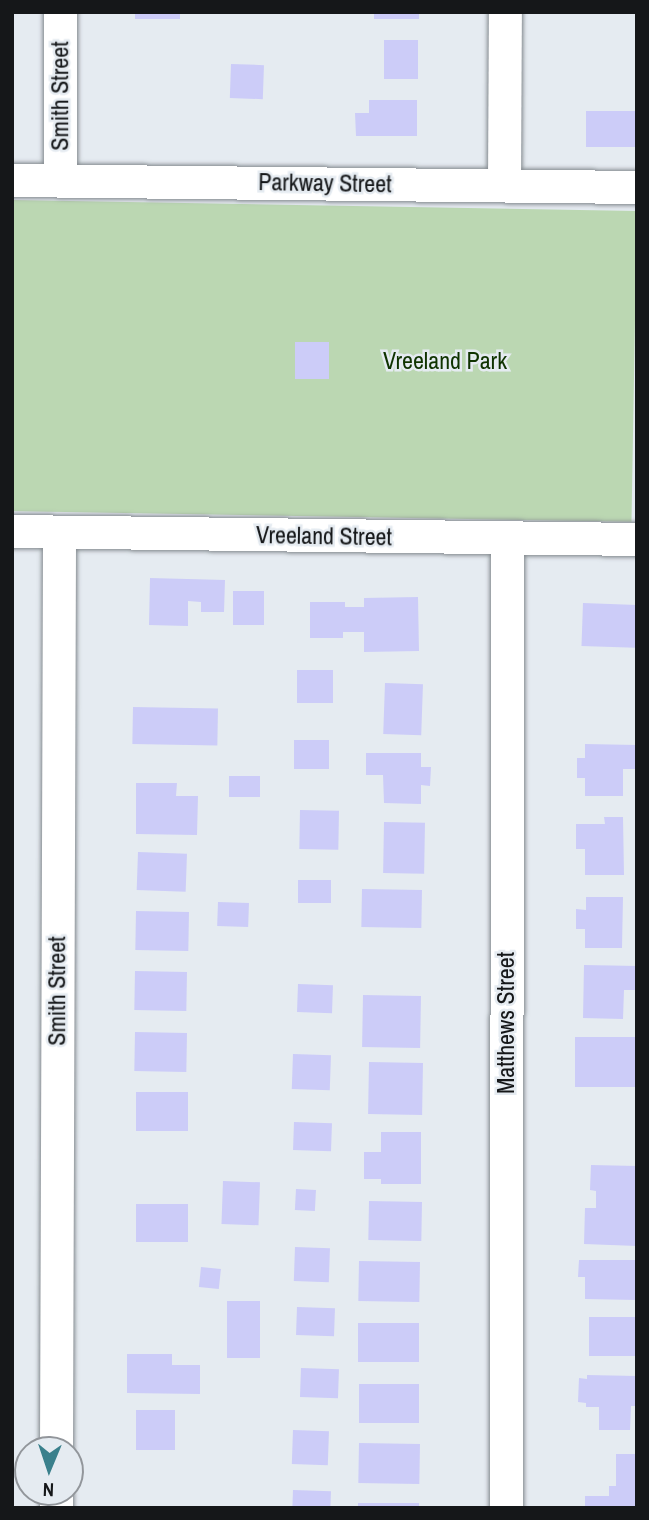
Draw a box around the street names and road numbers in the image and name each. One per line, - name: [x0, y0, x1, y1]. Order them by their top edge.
- street label: Smith Street: [46, 41, 74, 151]
- street label: Parkway Street: [258, 167, 392, 199]
- street label: Vreeland Street: [256, 520, 392, 552]
- street label: Smith Street: [43, 936, 71, 1046]
- street label: Matthews Street: [492, 952, 520, 1094]

